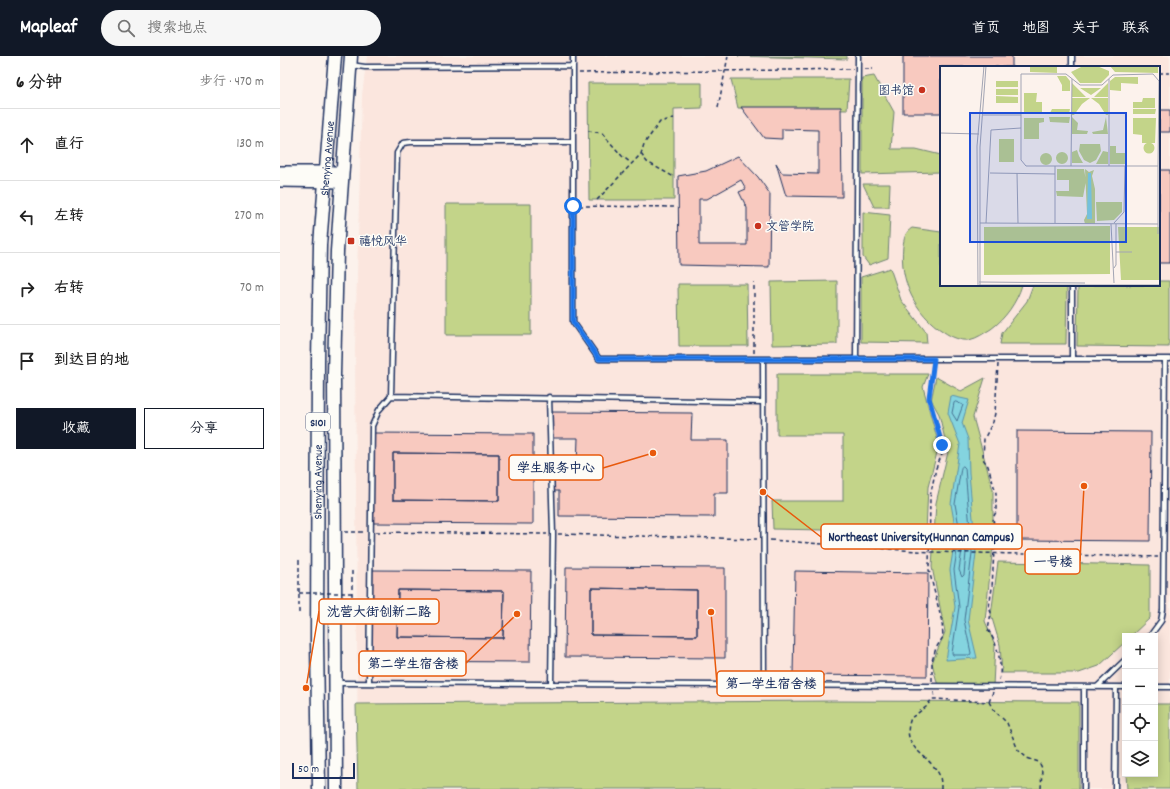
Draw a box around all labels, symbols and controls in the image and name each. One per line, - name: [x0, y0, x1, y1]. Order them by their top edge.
- search box: [101, 10, 381, 46]
- text: Mapleaf: [20, 15, 77, 42]
- icon: search: [115, 17, 137, 39]
- text: 搜索地点: [147, 18, 207, 40]
- text: 首页: [972, 19, 1000, 39]
- text: 地图: [1022, 19, 1050, 39]
- text: 关于: [1072, 19, 1100, 39]
- text: 联系: [1122, 19, 1150, 39]
- inset map: [940, 66, 1160, 286]
- text: 6 分钟: [16, 72, 62, 96]
- text: 步行 · 470 m: [200, 73, 264, 92]
- place label: 图书馆: [878, 83, 914, 100]
- marker: 图书馆: [917, 85, 927, 95]
- street label: Shenying Avenue: [317, 120, 340, 197]
- icon: ahead: [16, 134, 38, 156]
- text: 直行: [54, 134, 84, 156]
- text: 130 m: [236, 135, 264, 154]
- route start: [564, 197, 582, 215]
- icon: left: [16, 206, 38, 228]
- text: 左转: [54, 206, 84, 228]
- text: 270 m: [234, 207, 264, 226]
- place label: 文管学院: [766, 219, 814, 236]
- marker: 文管学院: [753, 221, 763, 231]
- place label: 禧悦风华: [359, 234, 407, 251]
- marker: 禧悦风华: [346, 236, 356, 246]
- icon: right: [16, 278, 38, 300]
- text: 右转: [54, 278, 84, 300]
- text: 70 m: [240, 279, 264, 298]
- icon: arrive: [16, 350, 38, 372]
- text: 到达目的地: [54, 350, 129, 372]
- button: 收藏: [16, 408, 136, 449]
- button: 分享: [144, 408, 264, 449]
- road number: S101: [306, 413, 330, 431]
- route end: [933, 436, 951, 454]
- street label: Shenying Avenue: [310, 444, 328, 520]
- callout: 学生服务中心: [509, 455, 603, 480]
- text: 学生服务中心: [517, 460, 595, 479]
- callout: Northeast University(Hunnan Campus): [821, 524, 1022, 549]
- text: Northeast University(Hunnan Campus): [828, 529, 1015, 548]
- callout: 一号楼: [1025, 549, 1080, 574]
- text: 一号楼: [1033, 554, 1073, 573]
- callout: 沈营大街创新二路: [319, 599, 439, 624]
- text: 沈营大街创新二路: [327, 604, 431, 623]
- map controls: [1122, 633, 1158, 777]
- button: +: [1122, 633, 1158, 669]
- callout: 第二学生宿舍楼: [359, 651, 466, 676]
- text: 第二学生宿舍楼: [367, 656, 459, 675]
- button: −: [1122, 669, 1158, 705]
- callout: 第一学生宿舍楼: [717, 671, 824, 696]
- text: 第一学生宿舍楼: [725, 676, 817, 695]
- button: locate: [1122, 705, 1158, 741]
- button: layers: [1122, 741, 1158, 777]
- scale bar: [292, 761, 355, 780]
- text: 50 m: [298, 762, 319, 778]

